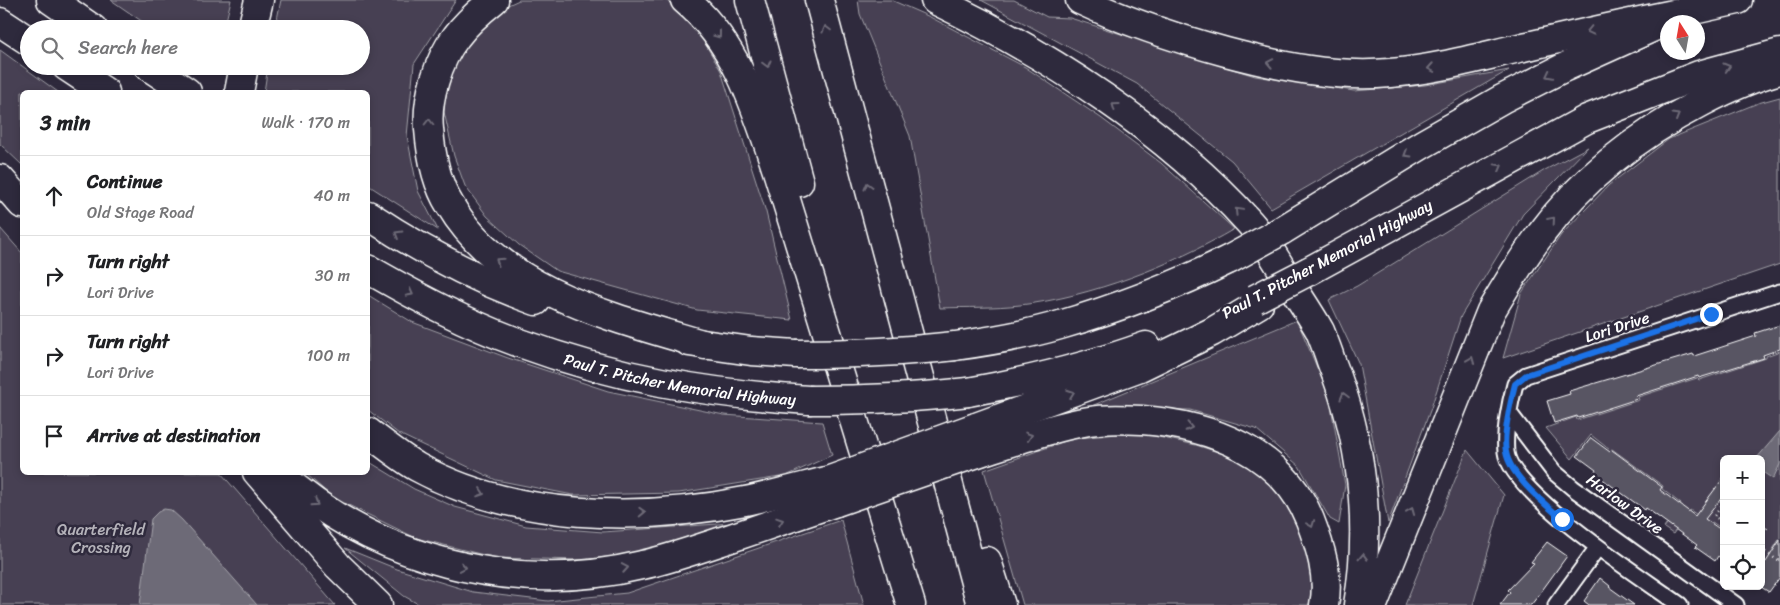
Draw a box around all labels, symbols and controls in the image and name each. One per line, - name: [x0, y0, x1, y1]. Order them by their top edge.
- north arrow: [1660, 15, 1705, 60]
- search box: [20, 20, 370, 75]
- one-way arrow: [1585, 25, 1594, 36]
- one-way arrow: [822, 26, 832, 34]
- one-way arrow: [712, 29, 721, 39]
- text: Search here: [78, 31, 178, 64]
- icon: search: [38, 34, 66, 62]
- one-way arrow: [1266, 58, 1274, 68]
- one-way arrow: [761, 60, 772, 68]
- one-way arrow: [1427, 62, 1436, 72]
- one-way arrow: [1722, 62, 1731, 72]
- one-way arrow: [1545, 69, 1554, 79]
- one-way arrow: [1111, 103, 1121, 112]
- text: 3 min: [40, 104, 90, 142]
- text: Walk · 170 m: [261, 108, 350, 137]
- one-way arrow: [1670, 113, 1679, 123]
- one-way arrow: [424, 117, 434, 125]
- one-way arrow: [1403, 147, 1412, 157]
- one-way arrow: [1493, 163, 1502, 173]
- text: Continue: [87, 165, 163, 198]
- text: 40 m: [313, 181, 350, 210]
- icon: ahead: [40, 182, 68, 210]
- one-way arrow: [863, 182, 874, 191]
- street label: Paul T. Pitcher Memorial Highway: [1216, 191, 1438, 327]
- text: Old Stage Road: [87, 198, 194, 227]
- one-way arrow: [1235, 208, 1244, 217]
- one-way arrow: [1546, 217, 1555, 226]
- one-way arrow: [395, 231, 404, 240]
- text: Turn right: [87, 245, 169, 278]
- one-way arrow: [495, 258, 505, 267]
- text: 30 m: [315, 261, 350, 290]
- icon: right: [40, 262, 68, 290]
- text: Lori Drive: [87, 278, 154, 307]
- one-way arrow: [405, 287, 414, 297]
- street label: Lori Drive: [1581, 303, 1653, 351]
- route end: [1700, 303, 1723, 326]
- text: Turn right: [87, 325, 169, 358]
- text: 100 m: [306, 341, 350, 370]
- icon: right: [40, 342, 68, 370]
- street label: Paul T. Pitcher Memorial Highway: [560, 344, 798, 414]
- one-way arrow: [1465, 356, 1475, 365]
- text: Lori Drive: [87, 358, 154, 387]
- one-way arrow: [1066, 389, 1075, 399]
- one-way arrow: [1339, 392, 1350, 401]
- text: Arrive at destination: [87, 419, 260, 452]
- one-way arrow: [1185, 421, 1194, 432]
- icon: arrive: [40, 422, 68, 450]
- one-way arrow: [1025, 432, 1033, 442]
- map controls: [1720, 455, 1765, 590]
- button: +: [1720, 455, 1765, 500]
- street label: Harlow Drive: [1580, 466, 1670, 542]
- one-way arrow: [477, 487, 485, 497]
- one-way arrow: [309, 497, 319, 506]
- button: −: [1720, 500, 1765, 545]
- one-way arrow: [638, 507, 646, 518]
- one-way arrow: [1404, 507, 1415, 516]
- route start: [1551, 508, 1574, 531]
- park label: Quarterfield Crossing: [57, 515, 146, 562]
- one-way arrow: [775, 517, 783, 527]
- one-way arrow: [1305, 519, 1315, 527]
- button: locate: [1720, 545, 1765, 590]
- one-way arrow: [1358, 552, 1369, 560]
- one-way arrow: [459, 561, 468, 571]
- one-way arrow: [620, 564, 629, 574]

